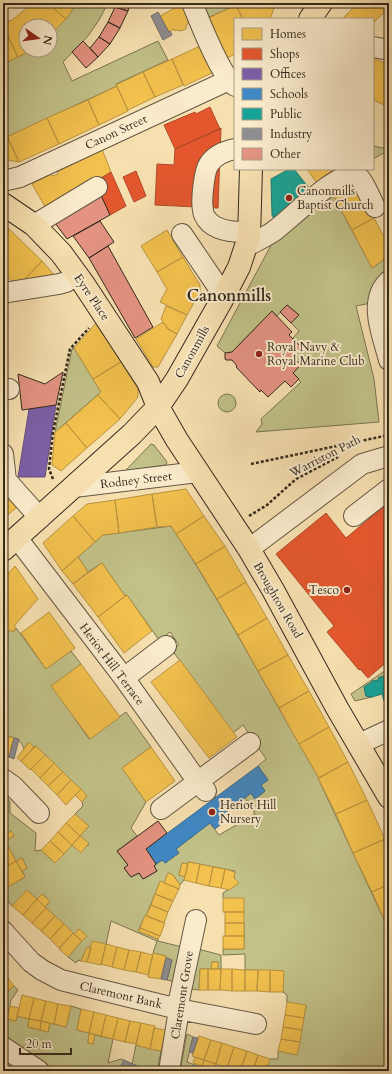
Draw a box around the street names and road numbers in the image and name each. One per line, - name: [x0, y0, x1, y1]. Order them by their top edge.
- street label: Canon Street: [82, 111, 150, 153]
- street label: Eyre Place: [71, 271, 113, 323]
- street label: Canonmills: [171, 323, 213, 381]
- street label: Warriston Path: [286, 431, 364, 481]
- street label: Rodney Street: [99, 468, 173, 492]
- street label: Broughton Road: [250, 559, 307, 642]
- street label: Heriot Hill Terrace: [76, 620, 148, 708]
- street label: Claremont Grove: [167, 950, 197, 1040]
- street label: Claremont Bank: [78, 978, 164, 1012]

